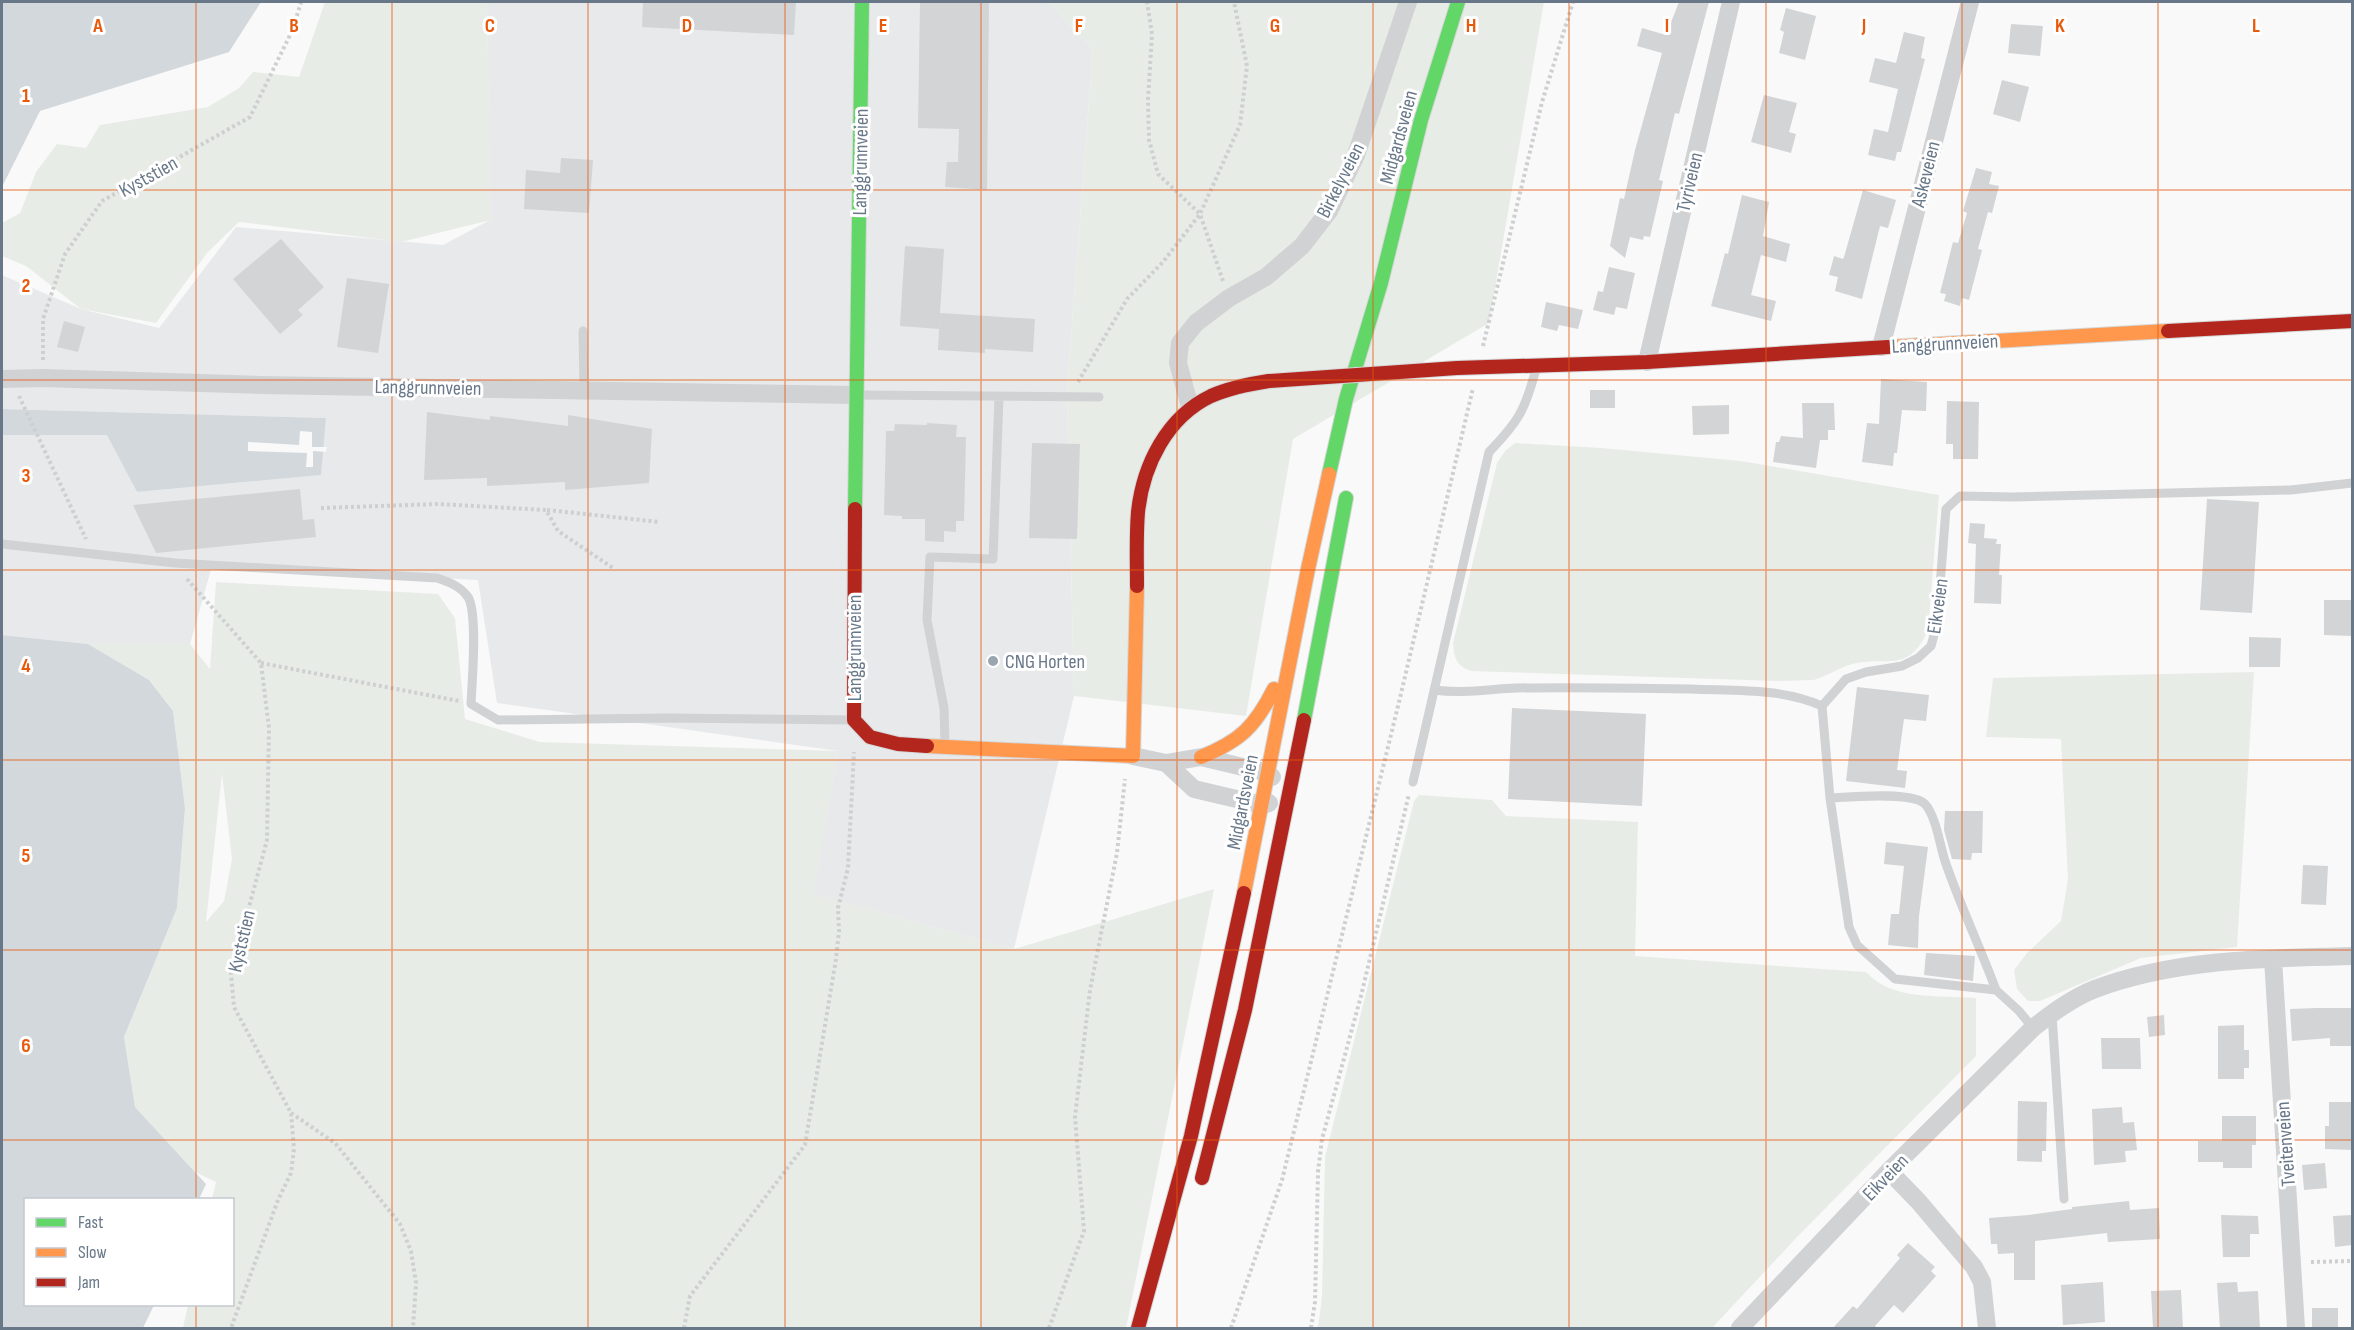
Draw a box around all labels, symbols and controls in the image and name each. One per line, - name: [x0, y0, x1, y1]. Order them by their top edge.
- text: A: [92, 14, 103, 38]
- text: B: [289, 14, 299, 38]
- text: C: [485, 14, 495, 38]
- text: D: [682, 14, 692, 38]
- text: E: [879, 14, 887, 38]
- text: F: [1075, 14, 1083, 38]
- text: G: [1270, 14, 1280, 38]
- text: H: [1466, 14, 1476, 38]
- text: I: [1665, 14, 1669, 38]
- text: J: [1861, 14, 1866, 38]
- text: K: [2055, 14, 2065, 38]
- text: L: [2252, 14, 2260, 38]
- text: 1: [22, 84, 30, 108]
- street label: Midgardsveien: [1375, 88, 1423, 187]
- street label: Langgrunnveien: [848, 108, 874, 216]
- street label: Birkelyveien: [1312, 139, 1370, 222]
- street label: Askeveien: [1906, 139, 1946, 211]
- street label: Tyriveien: [1671, 150, 1708, 214]
- street label: Kyststien: [115, 151, 182, 203]
- text: 2: [22, 274, 30, 298]
- street label: Langgrunnveien: [1891, 329, 1999, 359]
- street label: Langgrunnveien: [374, 375, 482, 401]
- text: 3: [22, 464, 31, 488]
- street label: Eikveien: [1922, 577, 1954, 635]
- street label: Langgrunnveien: [843, 595, 867, 701]
- place label: CNG Horten: [1005, 650, 1085, 674]
- text: 4: [21, 654, 31, 678]
- marker: CNG Horten: [986, 654, 1000, 668]
- street label: Midgardsveien: [1222, 753, 1264, 852]
- text: 5: [22, 844, 31, 868]
- street label: Kyststien: [223, 908, 261, 975]
- text: 6: [21, 1034, 31, 1058]
- street label: Tveitenveien: [2271, 1101, 2301, 1187]
- street label: Eikveien: [1858, 1149, 1914, 1206]
- legend: [24, 1198, 234, 1306]
- text: Fast: [78, 1212, 104, 1233]
- text: Slow: [78, 1242, 107, 1263]
- text: Jam: [77, 1272, 100, 1293]

